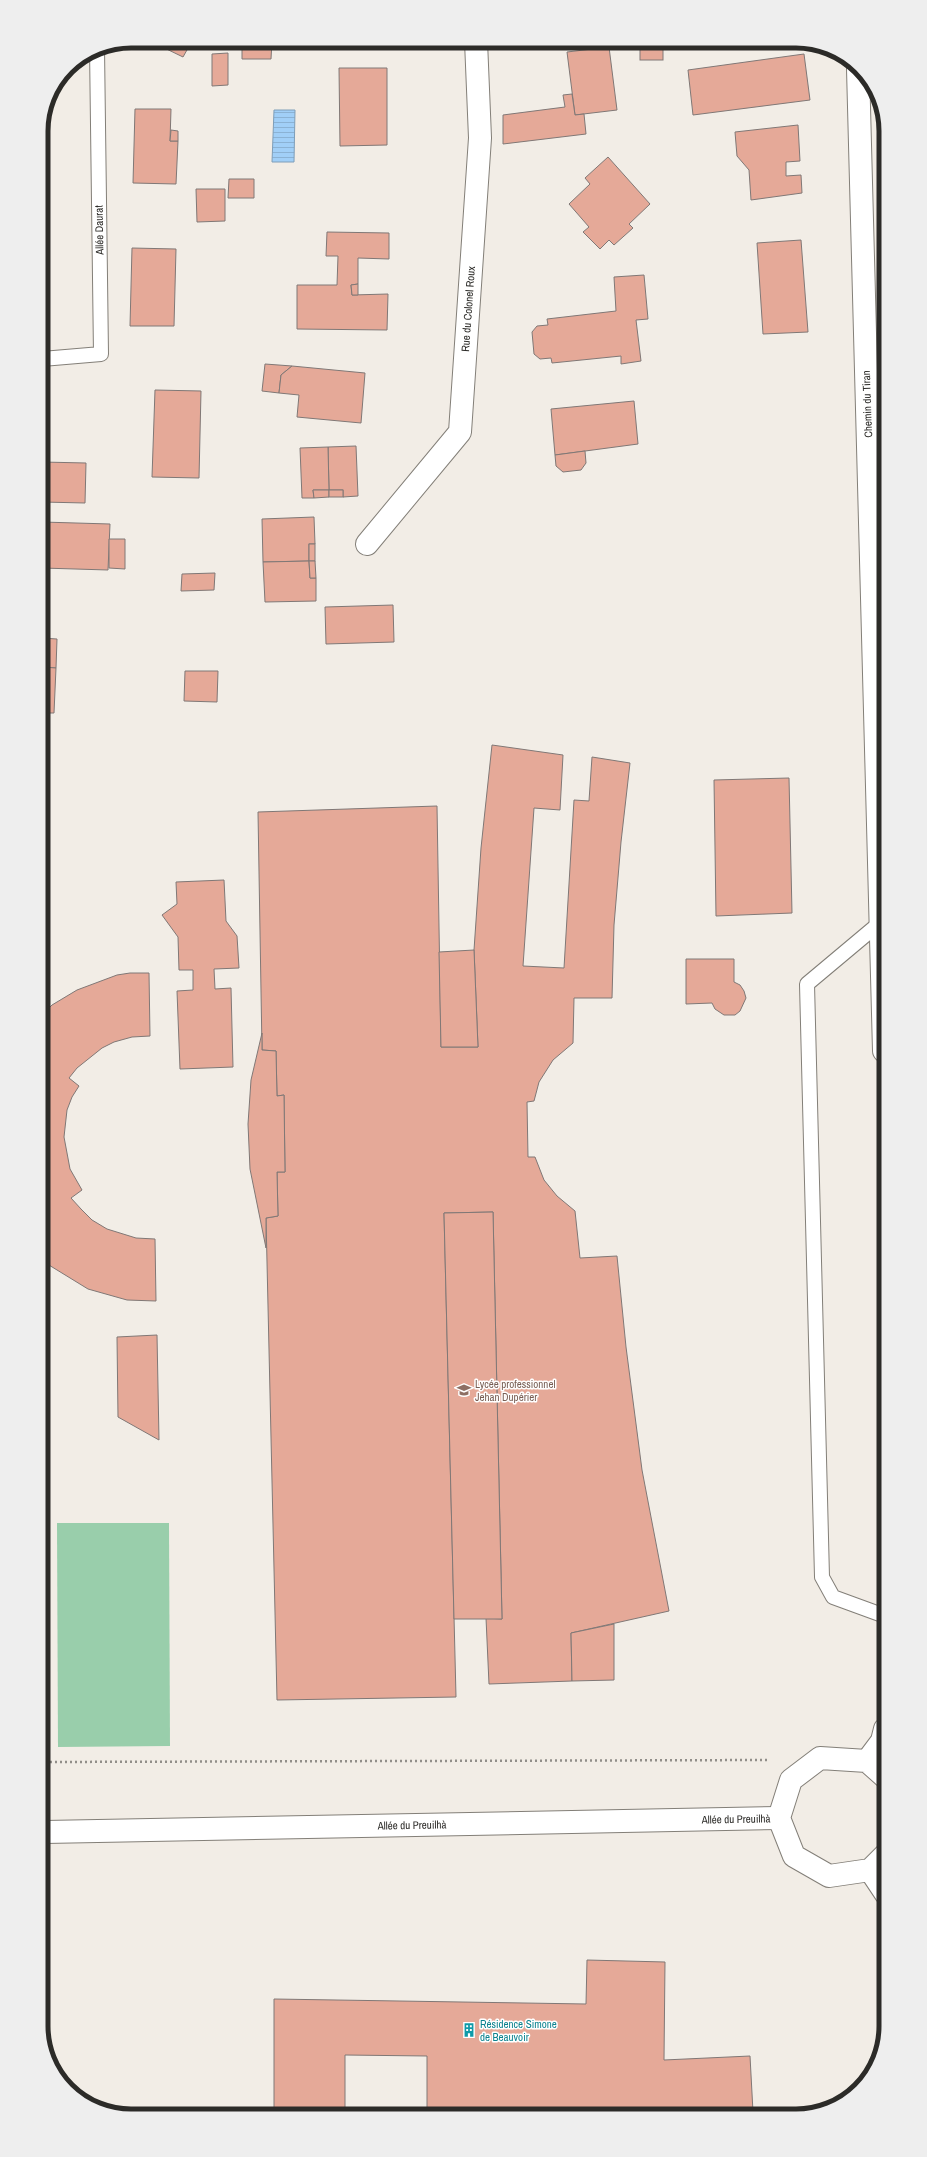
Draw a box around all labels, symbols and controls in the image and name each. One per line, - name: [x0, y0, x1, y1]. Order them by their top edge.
- street label: Allée Daurat: [92, 205, 106, 256]
- street label: Rue du Colonel Roux: [458, 265, 478, 352]
- street label: Chemin du Tiran: [859, 370, 875, 438]
- place label: Lycée professionnel Jehan Dupérier: [475, 1377, 555, 1404]
- school or university icon: Lycée professionnel Jehan Dupérier: [456, 1382, 472, 1398]
- street label: Allée du Preuilhà: [701, 1811, 770, 1827]
- street label: Allée du Preuilhà: [377, 1817, 446, 1833]
- place label: Résidence Simone de Beauvoir: [480, 2017, 557, 2044]
- building icon: Résidence Simone de Beauvoir: [461, 2022, 477, 2038]

